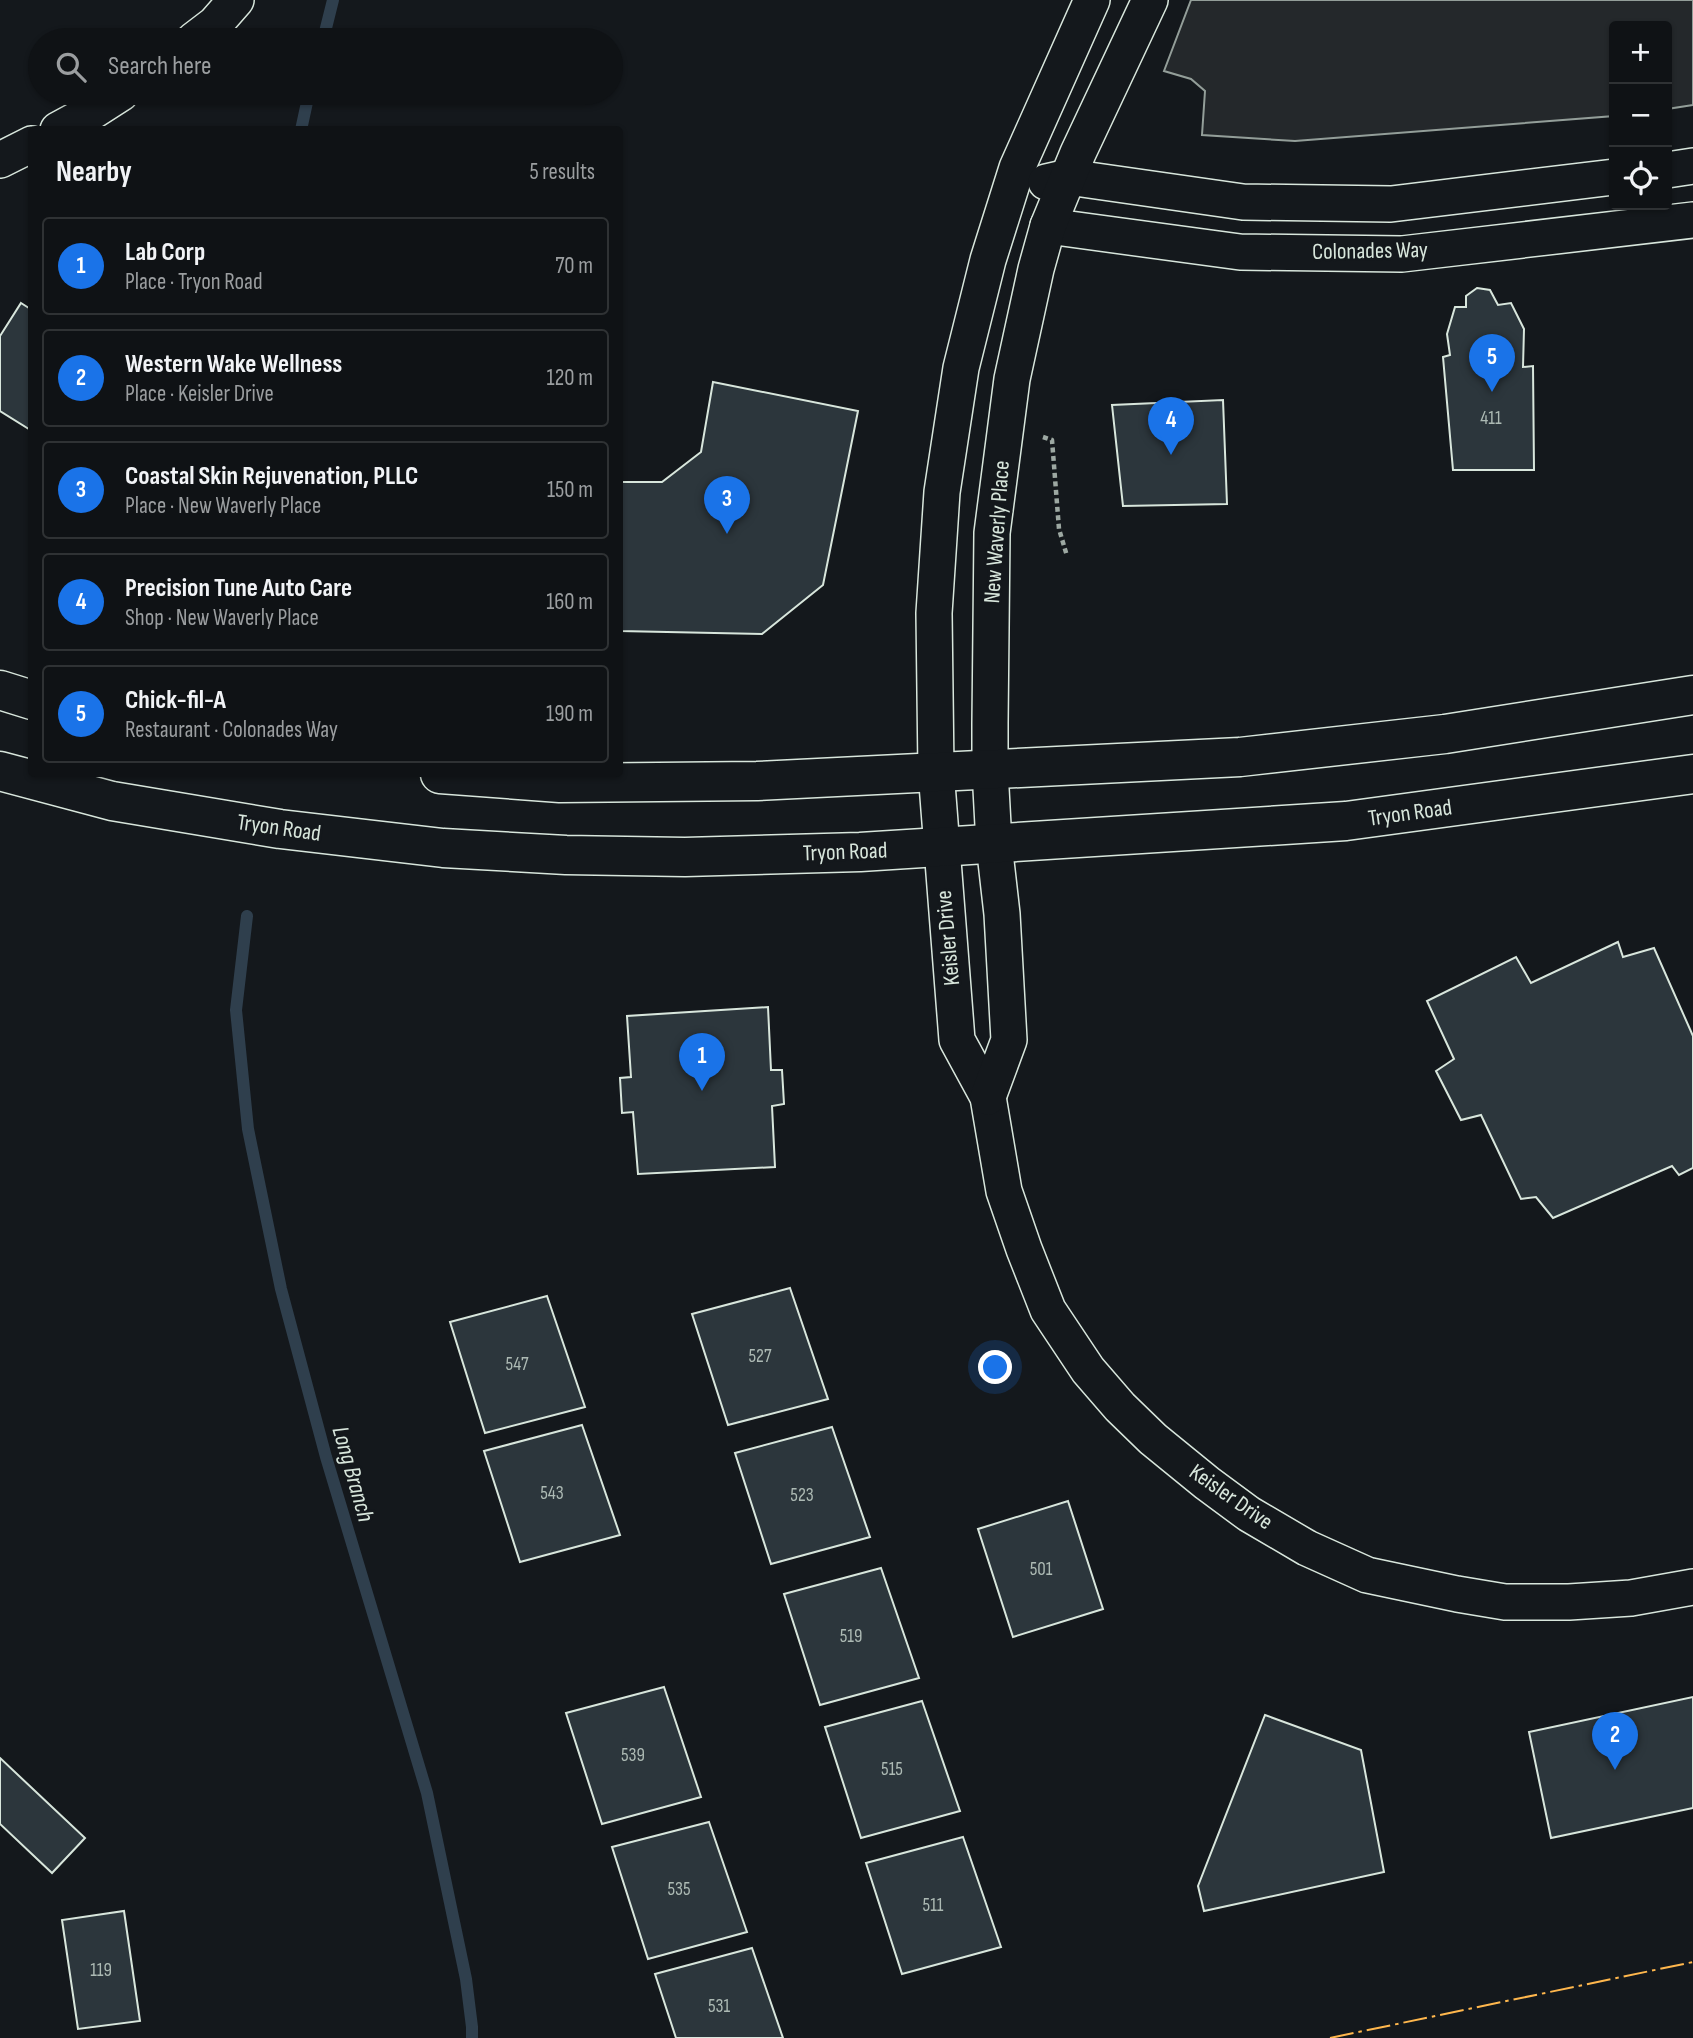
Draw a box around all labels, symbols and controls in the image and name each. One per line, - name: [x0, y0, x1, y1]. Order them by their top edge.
- map controls: [1609, 21, 1672, 210]
- button: +: [1609, 21, 1672, 84]
- search box: [28, 28, 623, 105]
- icon: search: [52, 48, 90, 86]
- text: Search here: [108, 51, 211, 82]
- button: −: [1609, 84, 1672, 147]
- button: locate: [1609, 147, 1672, 210]
- text: Nearby: [56, 154, 132, 190]
- text: 5 results: [529, 158, 595, 186]
- street label: Colonades Way: [1312, 236, 1428, 266]
- text: Lab Corp: [125, 237, 205, 268]
- text: 1: [76, 252, 86, 280]
- text: 70 m: [555, 252, 593, 280]
- text: Place · Tryon Road: [125, 268, 263, 296]
- pin: 5: [1469, 334, 1515, 392]
- text: Western Wake Wellness: [125, 349, 342, 380]
- text: 2: [76, 364, 86, 392]
- text: 120 m: [547, 364, 593, 392]
- text: Place · Keisler Drive: [125, 380, 274, 408]
- pin: 4: [1148, 397, 1194, 455]
- house number: 411: [1480, 407, 1502, 430]
- street label: New Waverly Place: [978, 460, 1016, 604]
- text: Coastal Skin Rejuvenation, PLLC: [125, 461, 418, 492]
- text: 3: [76, 476, 86, 504]
- text: 150 m: [547, 476, 593, 504]
- pin: 3: [704, 476, 750, 534]
- text: Place · New Waverly Place: [125, 492, 321, 520]
- text: Precision Tune Auto Care: [125, 573, 352, 604]
- text: 4: [76, 588, 86, 616]
- text: 160 m: [546, 588, 593, 616]
- text: Shop · New Waverly Place: [125, 604, 319, 632]
- text: Chick-fil-A: [125, 685, 226, 716]
- text: 5: [76, 700, 86, 728]
- text: 190 m: [546, 700, 593, 728]
- text: Restaurant · Colonades Way: [125, 716, 338, 744]
- street label: Tryon Road: [1366, 793, 1454, 833]
- street label: Tryon Road: [235, 808, 323, 848]
- street label: Tryon Road: [802, 837, 888, 867]
- street label: Keisler Drive: [930, 889, 966, 987]
- pin: 1: [679, 1033, 725, 1091]
- house number: 527: [748, 1345, 772, 1368]
- your location: [978, 1350, 1012, 1384]
- house number: 547: [505, 1353, 529, 1376]
- water label: Long Branch: [326, 1423, 380, 1525]
- street label: Keisler Drive: [1184, 1458, 1278, 1536]
- house number: 543: [540, 1482, 564, 1505]
- house number: 523: [790, 1484, 814, 1507]
- house number: 501: [1030, 1558, 1053, 1581]
- house number: 519: [840, 1625, 862, 1648]
- pin: 2: [1592, 1712, 1638, 1770]
- house number: 539: [621, 1744, 645, 1767]
- house number: 515: [881, 1758, 903, 1781]
- house number: 535: [667, 1878, 691, 1901]
- house number: 511: [923, 1894, 944, 1917]
- house number: 119: [90, 1959, 112, 1982]
- house number: 531: [708, 1995, 730, 2018]

